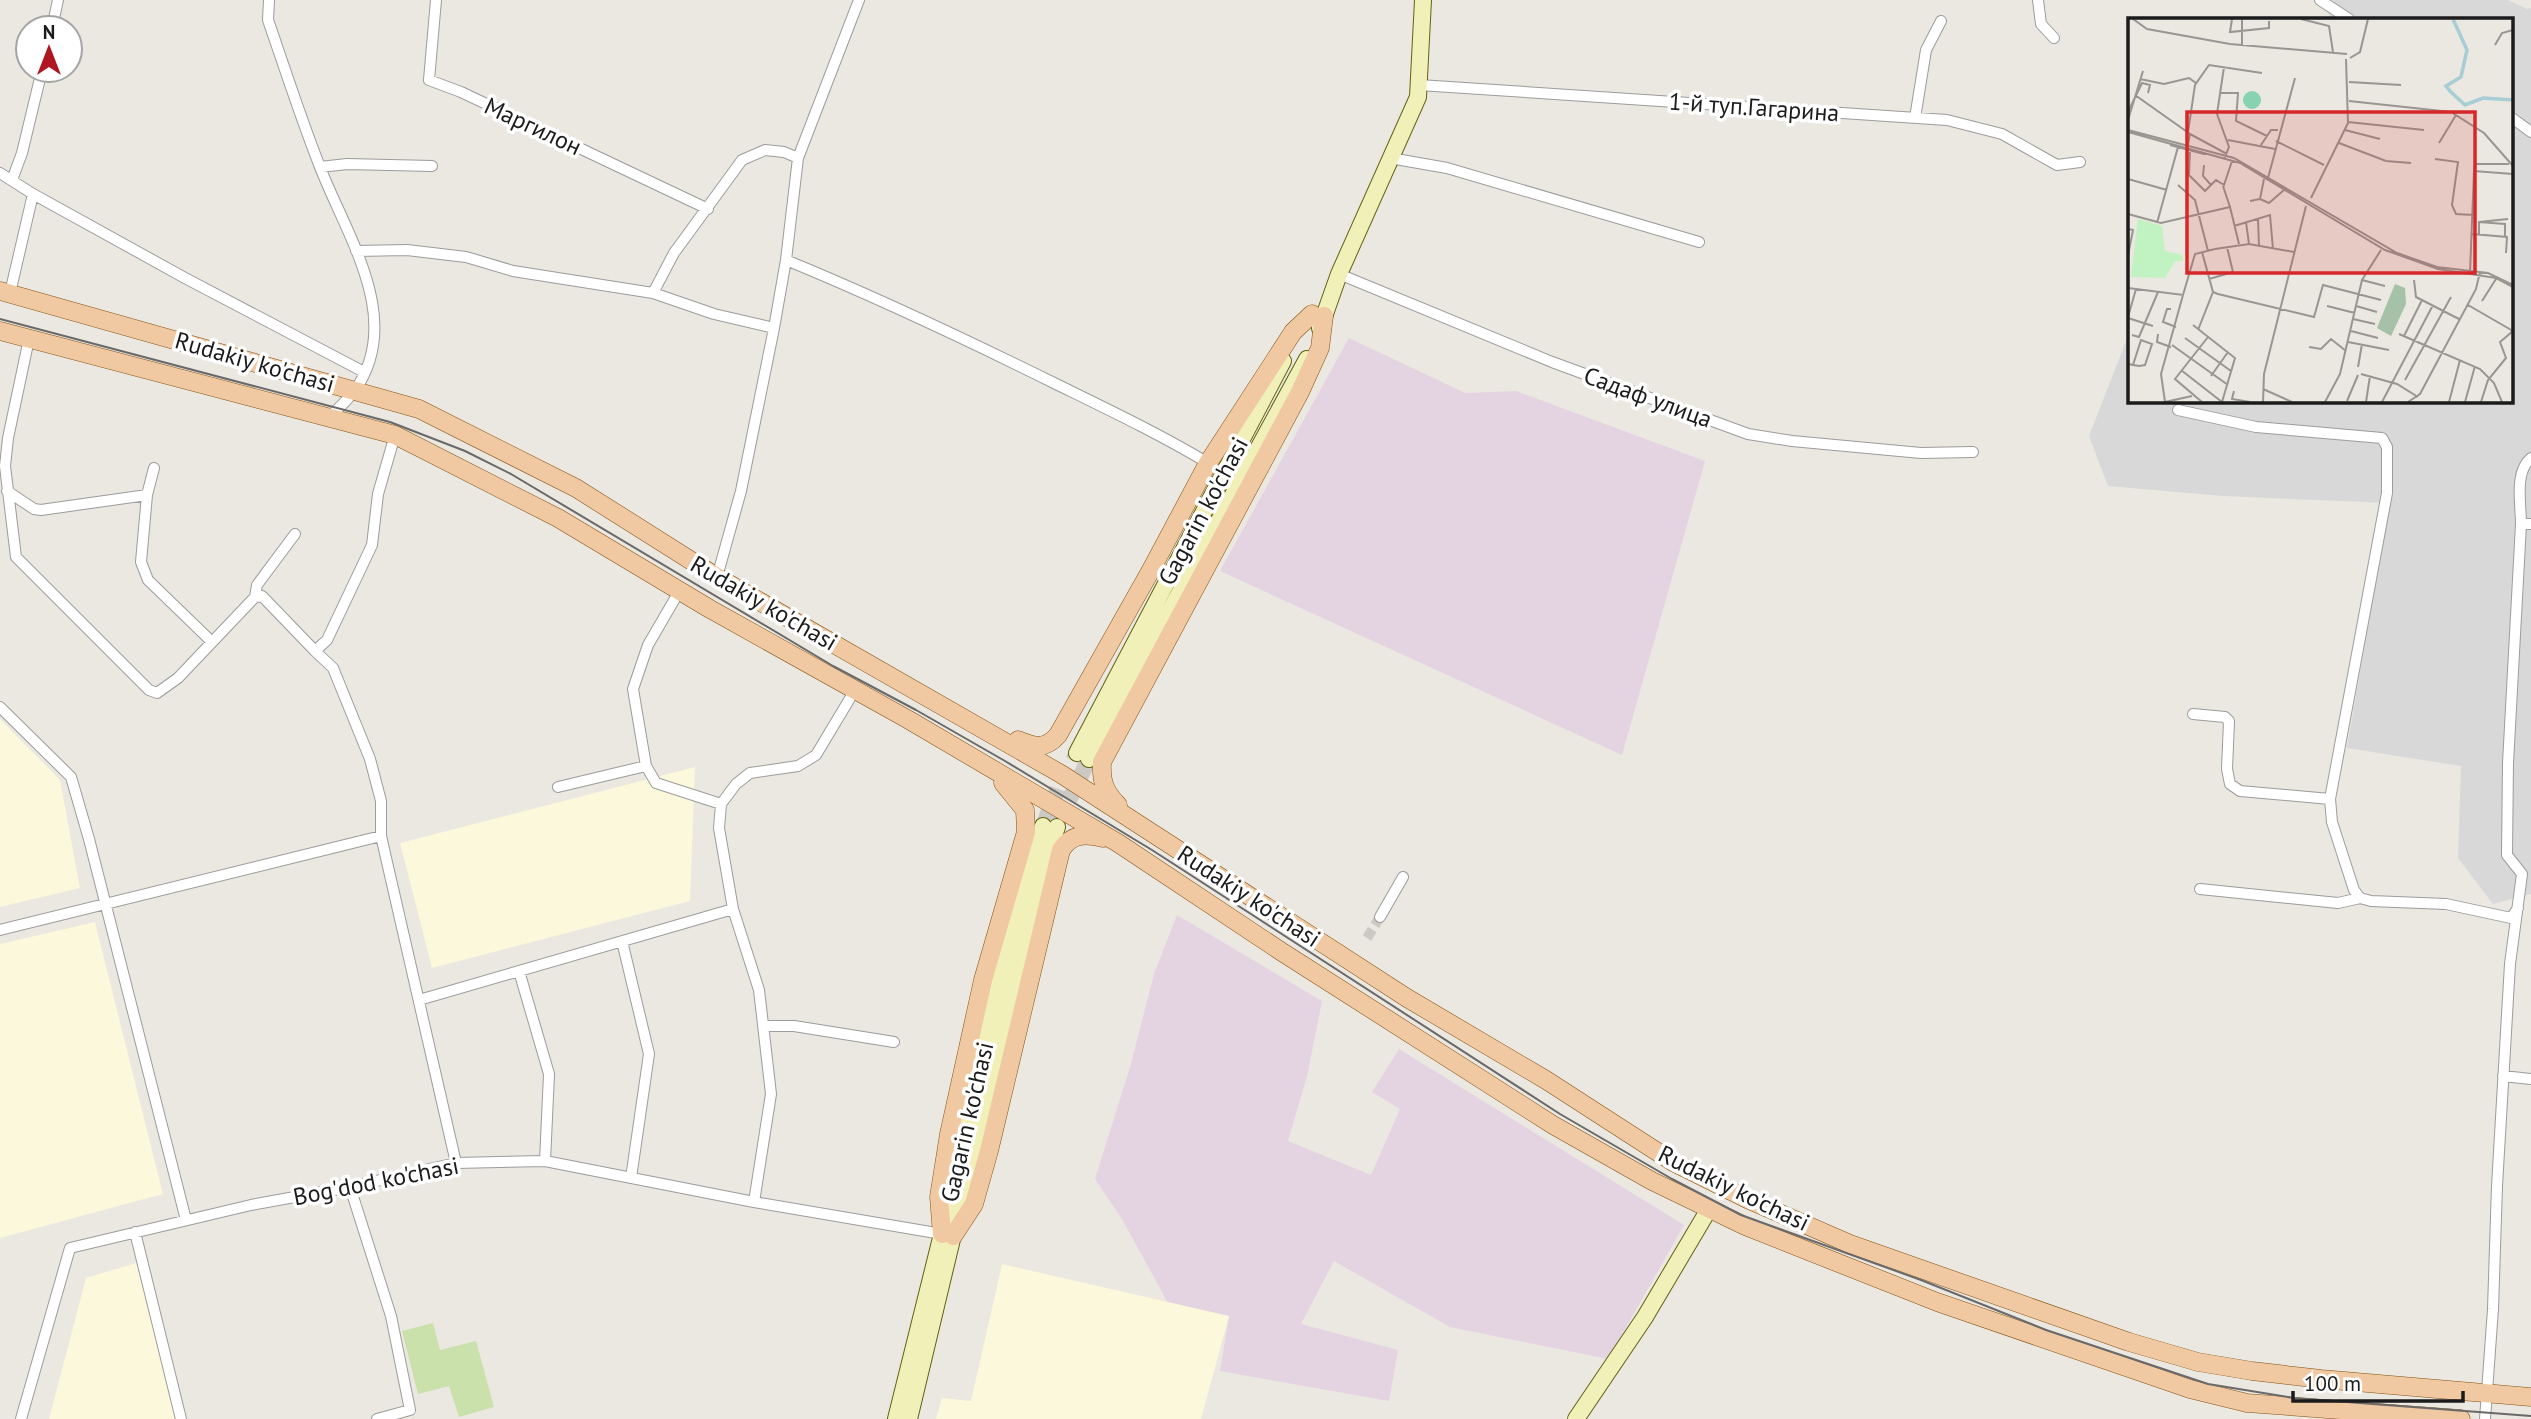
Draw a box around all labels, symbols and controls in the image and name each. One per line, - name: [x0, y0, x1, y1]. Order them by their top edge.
- north arrow: [14, 14, 84, 84]
- inset map: [2128, 18, 2514, 402]
- text: N: [43, 20, 55, 44]
- street label: 1-й туп.Гагарина: [1668, 86, 1840, 128]
- street label: Маргилон: [479, 90, 587, 162]
- street label: Rudakiy ko'chasi: [172, 324, 338, 400]
- street label: Садаф улица: [1580, 359, 1716, 435]
- street label: Gagarin ko'chasi: [1151, 432, 1255, 590]
- street label: Rudakiy ko'chasi: [685, 548, 843, 658]
- street label: Rudakiy ko'chasi: [1172, 838, 1326, 954]
- street label: Gagarin ko'chasi: [934, 1039, 1000, 1205]
- street label: Rudakiy ko'chasi: [1653, 1138, 1815, 1238]
- street label: Bog'dod ko'chasi: [291, 1150, 461, 1212]
- scale bar: [2293, 1360, 2463, 1404]
- text: 100 m: [2304, 1370, 2361, 1397]

